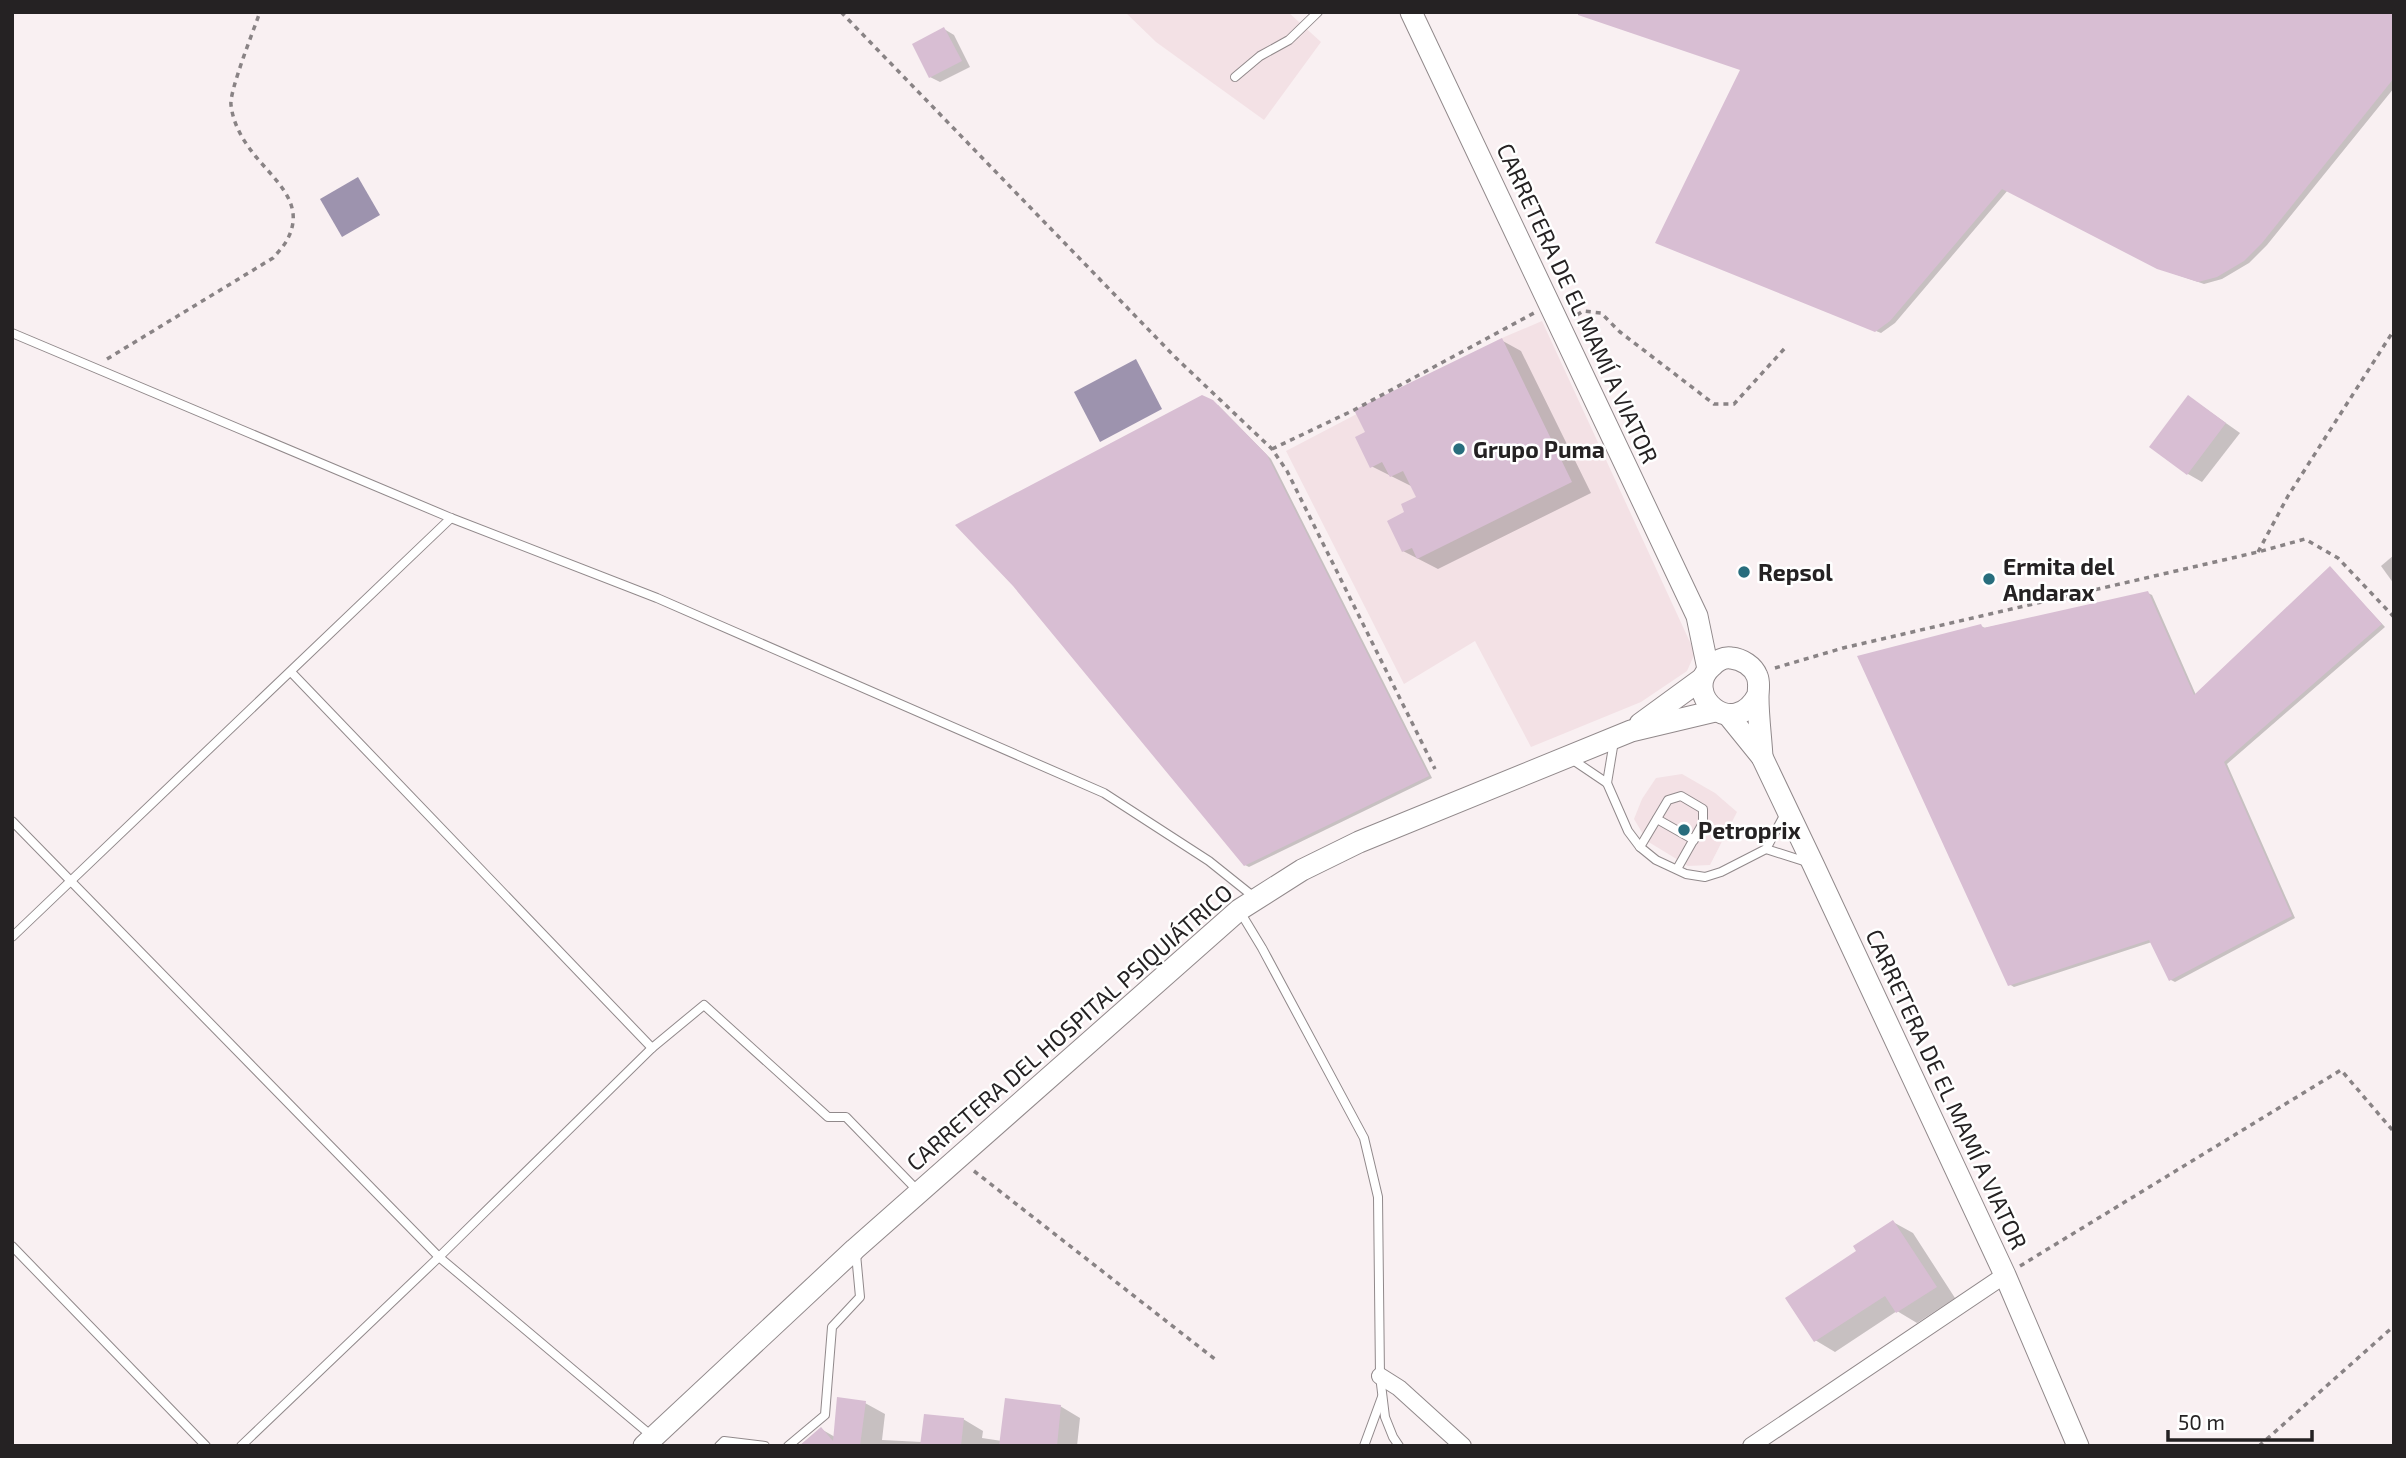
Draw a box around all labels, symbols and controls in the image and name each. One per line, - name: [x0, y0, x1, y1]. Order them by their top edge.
- street label: CARRETERA DE EL MAMÍ A VIATOR: [1491, 139, 1665, 467]
- place label: Grupo Puma: [1473, 435, 1605, 463]
- marker: Grupo Puma: [1451, 441, 1467, 457]
- place label: Ermita del Andarax: [2003, 552, 2115, 606]
- place label: Repsol: [1758, 558, 1833, 586]
- marker: Repsol: [1736, 564, 1752, 580]
- marker: Ermita del Andarax: [1981, 571, 1997, 587]
- place label: Petroprix: [1698, 816, 1801, 844]
- marker: Petroprix: [1676, 822, 1692, 838]
- street label: CARRETERA DEL HOSPITAL PSIQUIÁTRICO: [900, 878, 1238, 1176]
- street label: CARRETERA DE EL MAMÍ A VIATOR: [1860, 925, 2034, 1253]
- scale bar: [2168, 1398, 2312, 1442]
- text: 50 m: [2178, 1409, 2225, 1434]

